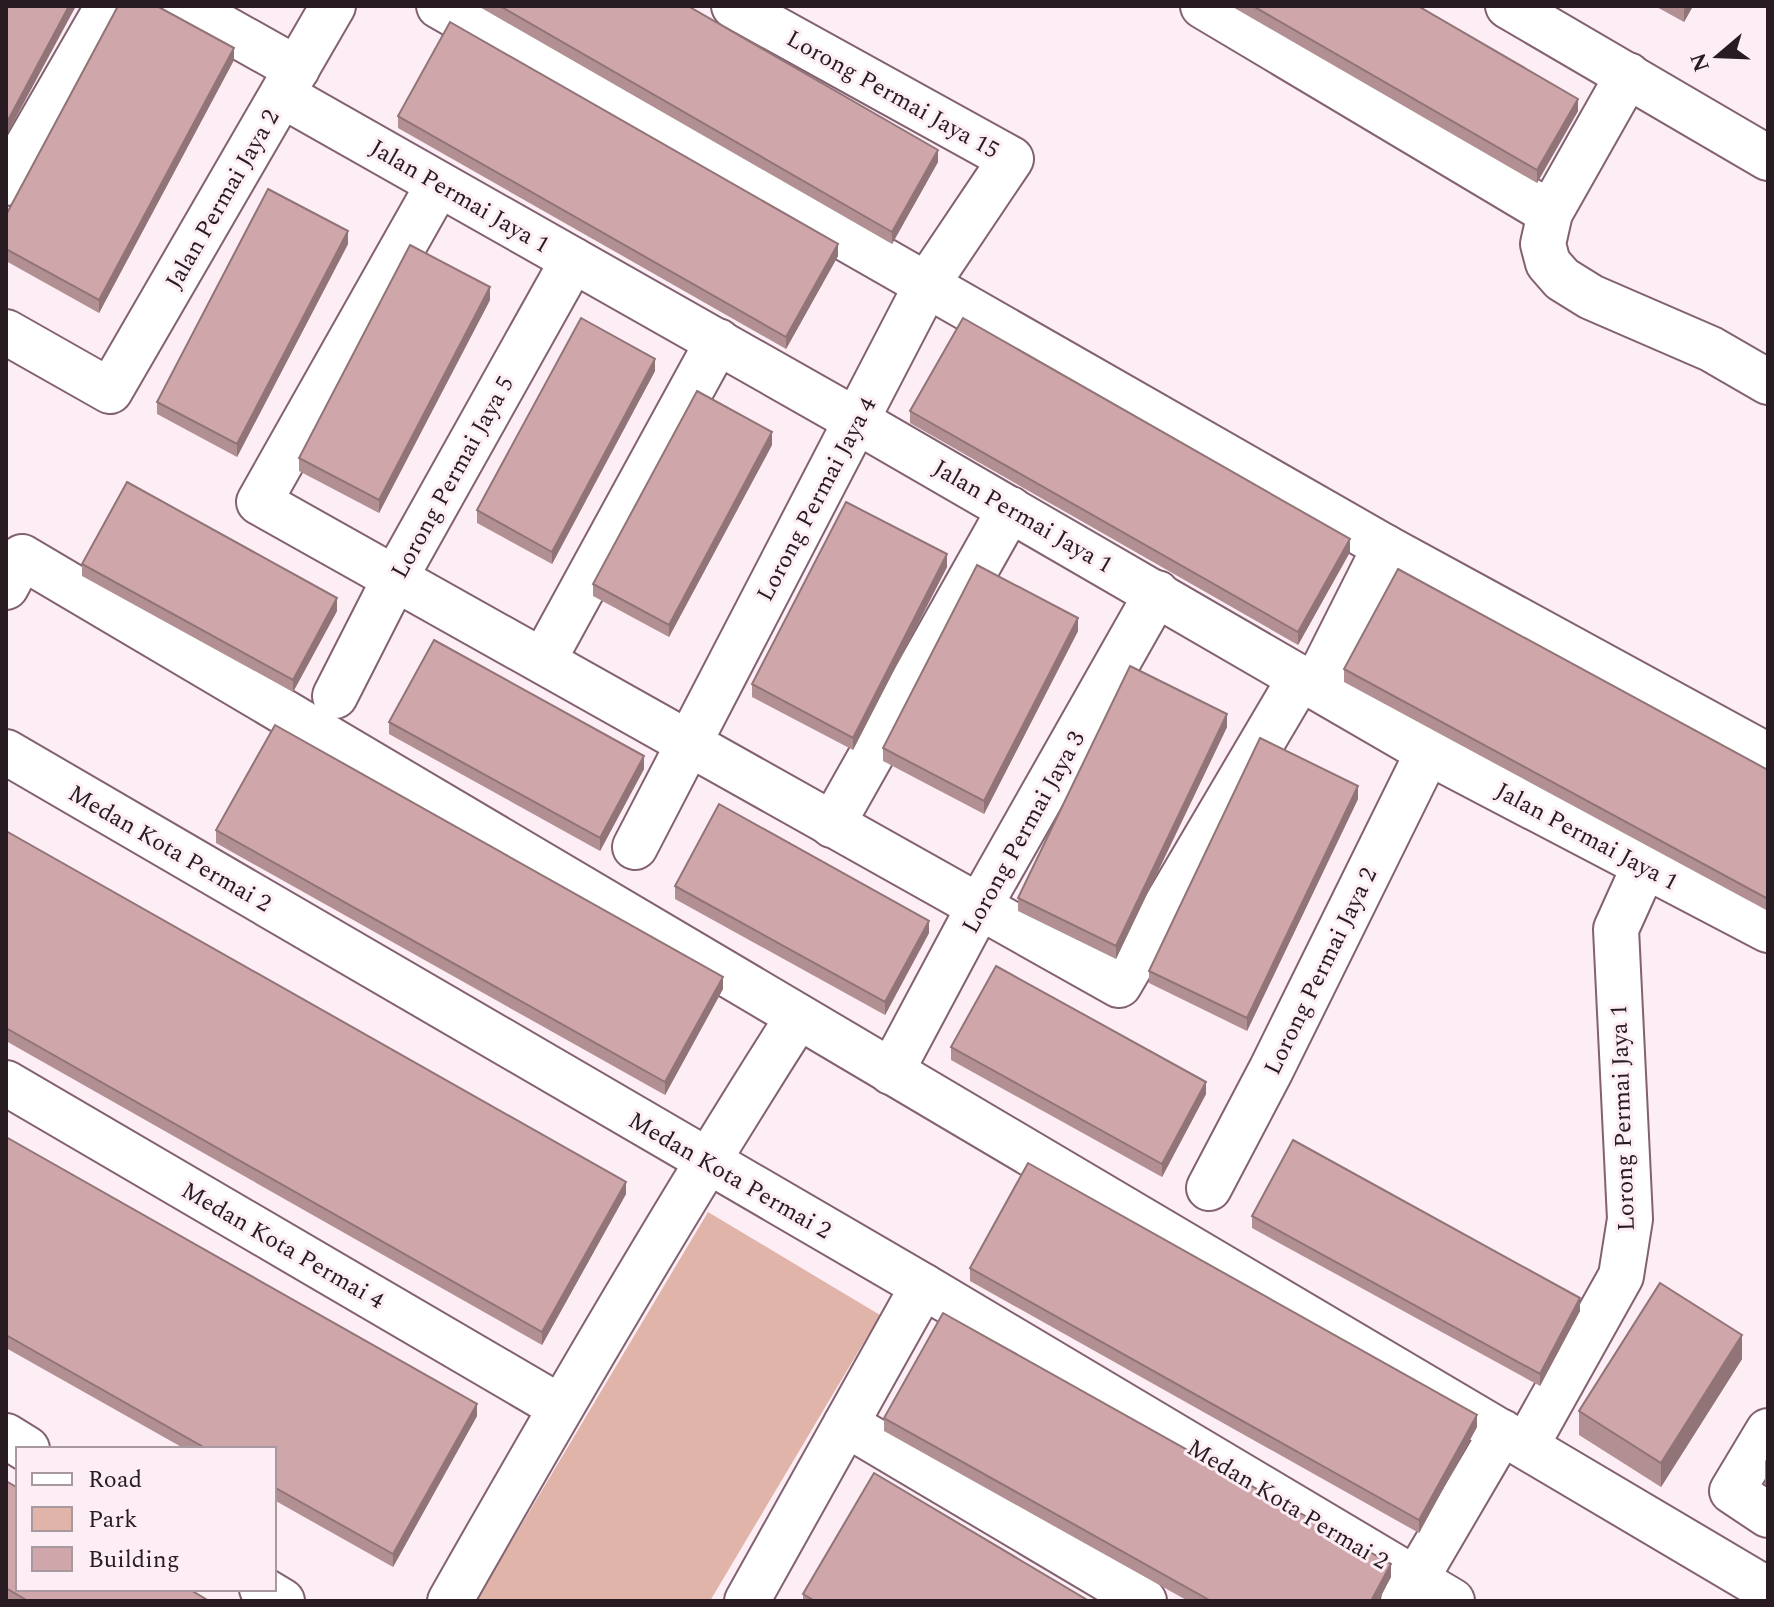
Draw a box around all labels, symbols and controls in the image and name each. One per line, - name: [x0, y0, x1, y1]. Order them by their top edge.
- north arrow: [1678, 16, 1758, 96]
- street label: Lorong Permai Jaya 15: [779, 21, 1006, 169]
- text: N: [1682, 48, 1719, 76]
- street label: Jalan Permai Jaya 2: [157, 103, 289, 296]
- street label: Jalan Permai Jaya 1: [363, 131, 556, 263]
- street label: Lorong Permai Jaya 5: [382, 370, 524, 585]
- street label: Lorong Permai Jaya 4: [748, 391, 886, 608]
- street label: Jalan Permai Jaya 1: [926, 451, 1119, 583]
- street label: Lorong Permai Jaya 3: [953, 725, 1095, 940]
- street label: Jalan Permai Jaya 1: [1489, 774, 1684, 900]
- street label: Medan Kota Permai 2: [61, 776, 278, 922]
- street label: Lorong Permai Jaya 2: [1255, 862, 1387, 1081]
- street label: Lorong Permai Jaya 1: [1601, 1004, 1645, 1232]
- street label: Medan Kota Permai 2: [621, 1103, 838, 1249]
- street label: Medan Kota Permai 4: [174, 1173, 391, 1319]
- street label: Medan Kota Permai 2: [1180, 1430, 1395, 1579]
- legend: [16, 1447, 276, 1591]
- text: Road: [88, 1462, 142, 1498]
- text: Park: [88, 1502, 138, 1538]
- text: Building: [88, 1542, 180, 1578]

